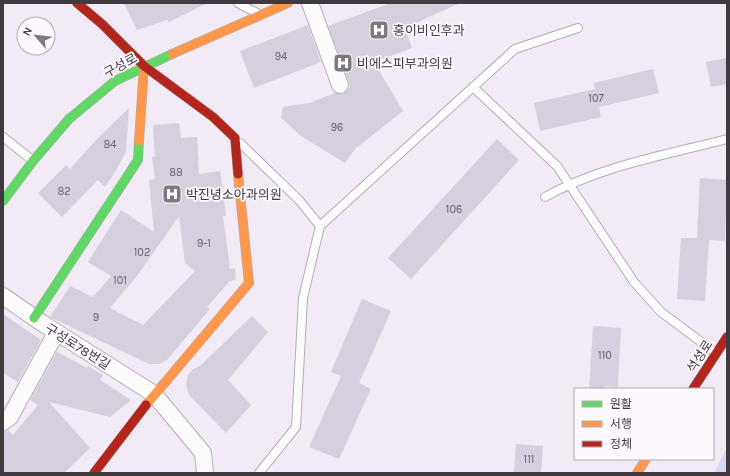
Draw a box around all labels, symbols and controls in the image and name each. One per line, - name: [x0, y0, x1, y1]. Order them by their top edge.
- north arrow: [16, 16, 56, 56]
- hospital icon: 홍이비인후과: [368, 19, 390, 41]
- place label: 홍이비인후과: [393, 23, 465, 38]
- text: N: [20, 25, 35, 38]
- street label: 구성로: [101, 50, 140, 81]
- house number: 94: [275, 50, 287, 63]
- hospital icon: 비에스피부과의원: [332, 52, 354, 74]
- place label: 비에스피부과의원: [357, 56, 453, 71]
- house number: 107: [588, 92, 604, 105]
- house number: 96: [331, 121, 343, 134]
- house number: 84: [104, 138, 116, 151]
- house number: 88: [169, 166, 183, 179]
- hospital icon: 박진녕소아과의원: [161, 183, 183, 205]
- house number: 82: [57, 185, 71, 198]
- place label: 박진녕소아과의원: [186, 187, 282, 202]
- house number: 106: [446, 203, 462, 216]
- house number: 9-1: [197, 237, 211, 250]
- house number: 102: [134, 246, 150, 259]
- house number: 101: [113, 274, 127, 287]
- house number: 9: [93, 311, 99, 324]
- street label: 구성로78번길: [42, 320, 113, 372]
- street label: 석성로: [683, 337, 715, 375]
- house number: 110: [598, 349, 612, 362]
- legend: [574, 388, 714, 460]
- text: 원활: [610, 397, 632, 411]
- text: 서행: [610, 417, 632, 431]
- text: 정체: [610, 437, 632, 451]
- house number: 111: [524, 453, 534, 466]

